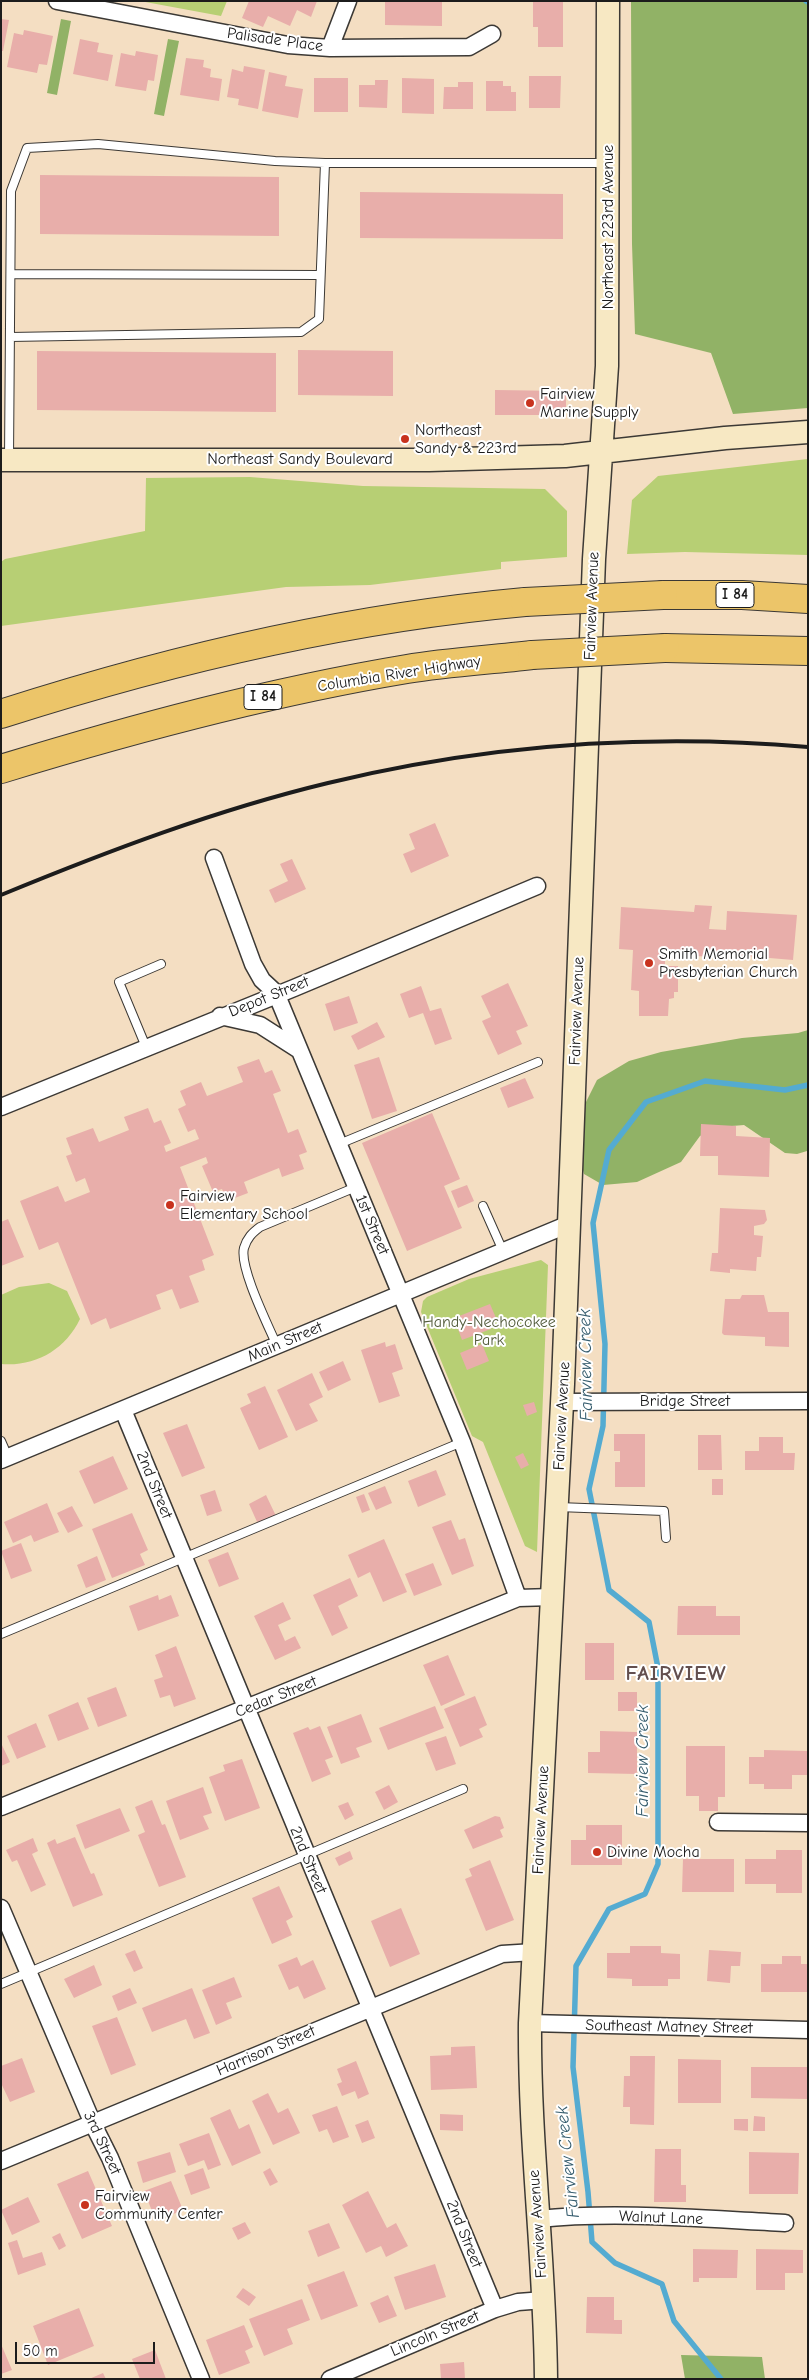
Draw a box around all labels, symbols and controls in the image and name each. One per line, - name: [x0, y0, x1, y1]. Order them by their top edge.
- street label: Palisade Place: [226, 24, 324, 56]
- street label: Northeast 223rd Avenue: [598, 145, 618, 309]
- place label: Fairview Marine Supply: [540, 384, 639, 422]
- marker: Fairview Marine Supply: [524, 397, 536, 409]
- place label: Northeast Sandy & 223rd: [415, 420, 517, 458]
- marker: Northeast Sandy & 223rd: [399, 433, 411, 445]
- street label: Northeast Sandy Boulevard: [207, 449, 393, 469]
- street label: Fairview Avenue: [581, 551, 603, 661]
- road number: I 84: [716, 582, 754, 608]
- street label: Columbia River Highway: [316, 652, 482, 696]
- road number: I 84: [244, 684, 282, 710]
- place label: Smith Memorial Presbyterian Church: [659, 944, 798, 982]
- street label: Fairview Avenue: [566, 956, 588, 1066]
- marker: Smith Memorial Presbyterian Church: [643, 957, 655, 969]
- street label: Depot Street: [226, 972, 312, 1022]
- place label: Fairview Elementary School: [180, 1186, 308, 1224]
- street label: 1st Street: [351, 1192, 393, 1258]
- marker: Fairview Elementary School: [164, 1199, 176, 1211]
- water label: Fairview Creek: [574, 1309, 598, 1421]
- park label: Handy-Nechocokee Park: [422, 1312, 556, 1350]
- street label: Main Street: [245, 1318, 325, 1366]
- street label: Fairview Avenue: [550, 1361, 574, 1471]
- street label: Bridge Street: [640, 1391, 730, 1411]
- street label: 2nd Street: [132, 1448, 176, 1522]
- district label: FAIRVIEW: [624, 1661, 728, 1687]
- street label: Cedar Street: [232, 1672, 320, 1722]
- water label: Fairview Creek: [632, 1705, 654, 1817]
- street label: Fairview Avenue: [529, 1765, 553, 1875]
- street label: 2nd Street: [285, 1824, 331, 1896]
- place label: Divine Mocha: [607, 1842, 700, 1862]
- marker: Divine Mocha: [591, 1846, 603, 1858]
- street label: Southeast Matney Street: [585, 2016, 753, 2038]
- street label: Harrison Street: [214, 2022, 318, 2080]
- water label: Fairview Creek: [551, 2105, 585, 2219]
- street label: 3rd Street: [79, 2108, 125, 2178]
- street label: Fairview Avenue: [525, 2169, 551, 2279]
- place label: Fairview Community Center: [95, 2186, 223, 2224]
- street label: 2nd Street: [442, 2197, 486, 2271]
- marker: Fairview Community Center: [79, 2199, 91, 2211]
- street label: Walnut Lane: [619, 2207, 703, 2229]
- street label: Lincoln Street: [388, 2307, 482, 2361]
- scale bar: [18, 2332, 158, 2364]
- text: 50 m: [23, 2342, 58, 2360]

